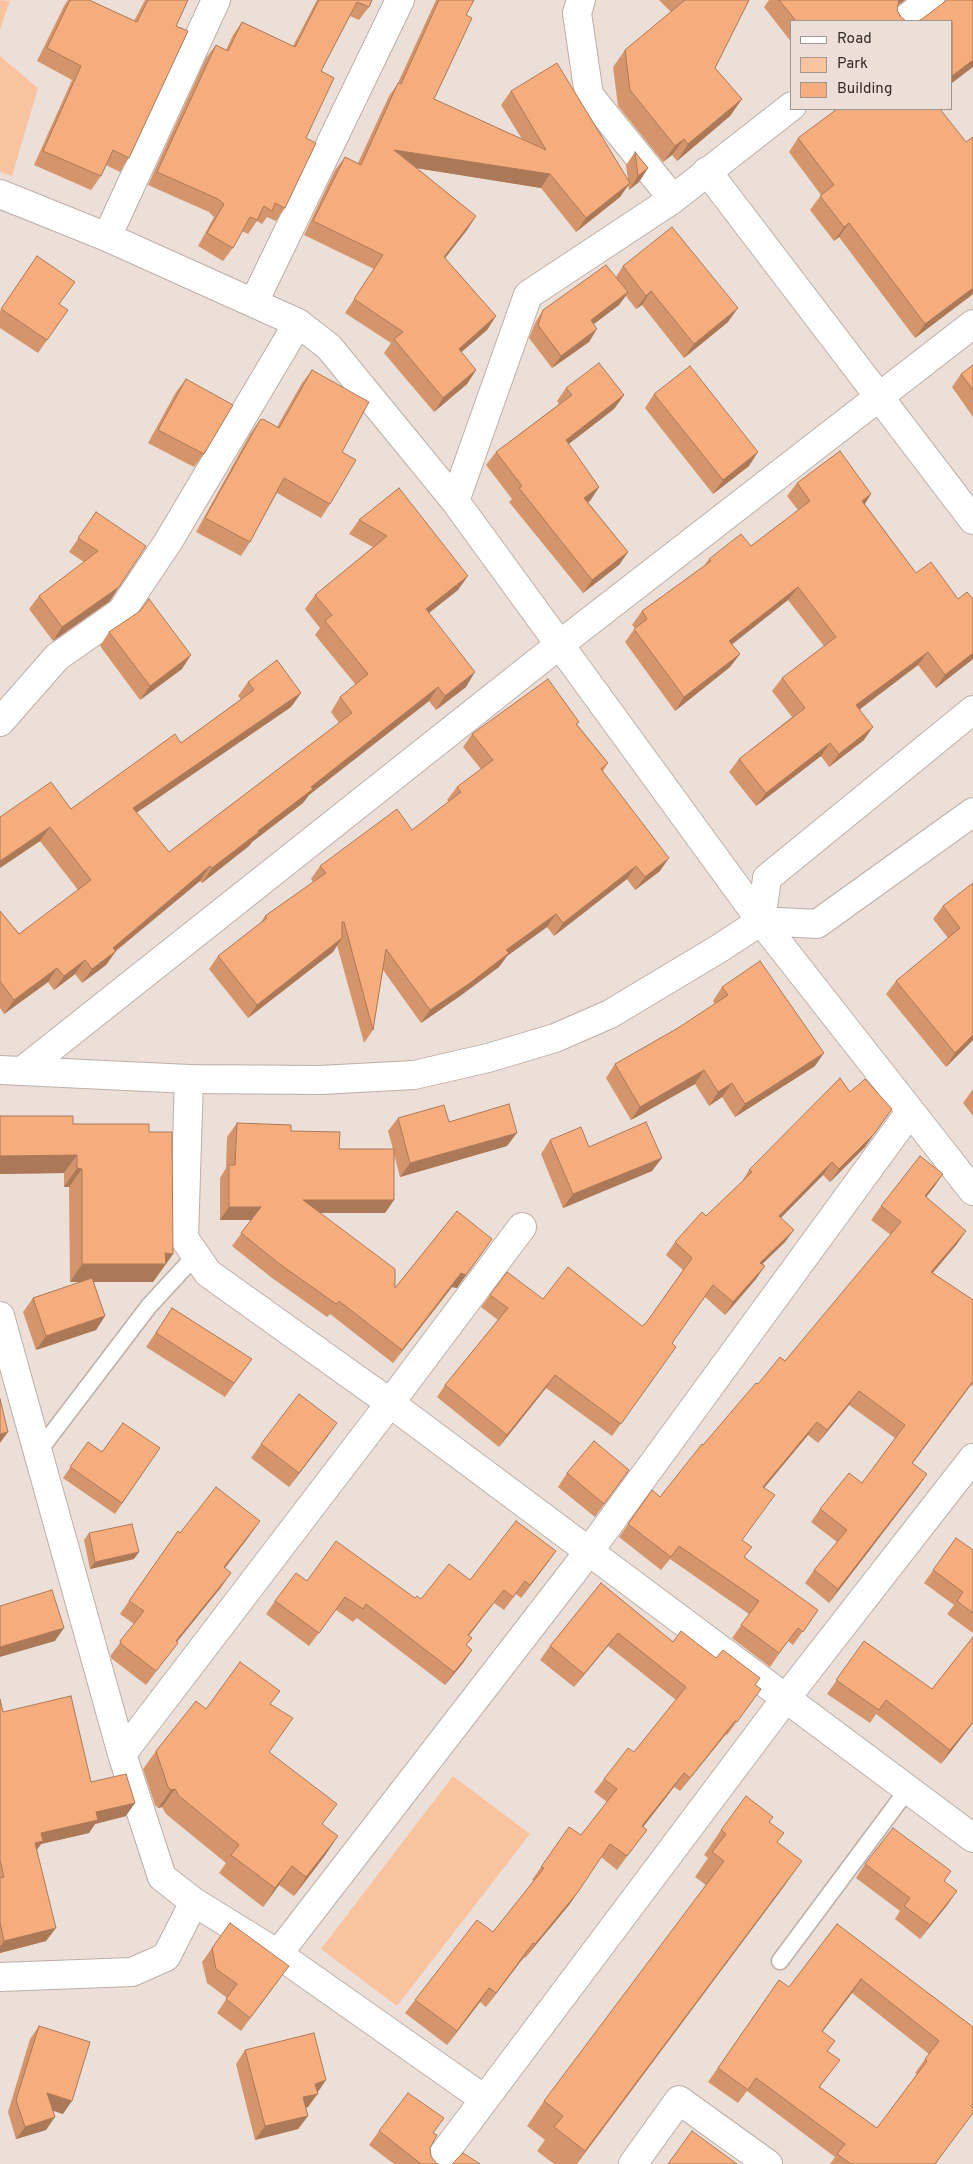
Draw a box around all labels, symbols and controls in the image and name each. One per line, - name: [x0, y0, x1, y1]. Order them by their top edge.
- legend: [790, 20, 953, 110]
- text: Road: [837, 30, 872, 49]
- text: Park: [837, 55, 868, 74]
- text: Building: [837, 80, 892, 99]

